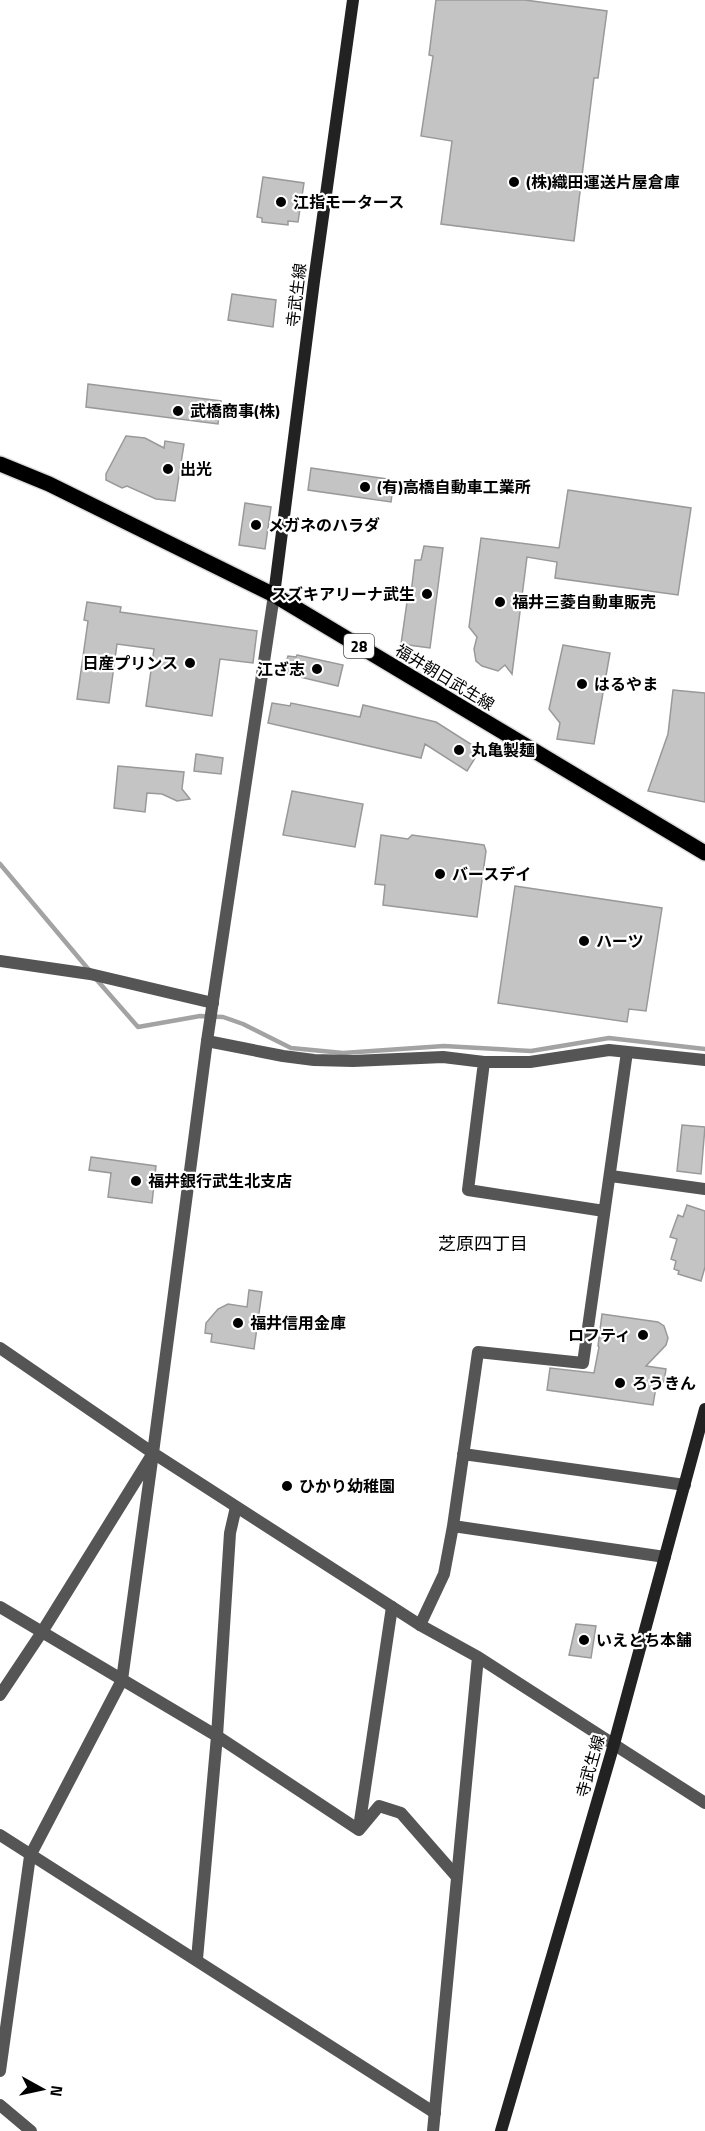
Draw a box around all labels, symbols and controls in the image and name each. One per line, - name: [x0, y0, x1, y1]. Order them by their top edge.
- place label: (株)織田運送片屋倉庫: [526, 170, 680, 194]
- marker: (株)織田運送片屋倉庫: [507, 175, 521, 189]
- place label: 江指モータース: [293, 190, 404, 214]
- marker: 江指モータース: [274, 195, 288, 209]
- street label: 寺武生線: [280, 262, 312, 328]
- place label: 武橋商事(株): [190, 399, 280, 423]
- marker: 武橋商事(株): [171, 404, 185, 418]
- place label: 出光: [180, 457, 212, 481]
- marker: 出光: [161, 462, 175, 476]
- place label: (有)高橋自動車工業所: [377, 475, 531, 499]
- marker: (有)高橋自動車工業所: [358, 480, 372, 494]
- place label: メガネのハラダ: [268, 513, 380, 537]
- marker: メガネのハラダ: [249, 518, 263, 532]
- place label: スズキアリーナ武生: [271, 582, 415, 606]
- marker: スズキアリーナ武生: [420, 587, 434, 601]
- place label: 福井三菱自動車販売: [512, 590, 656, 614]
- marker: 福井三菱自動車販売: [493, 595, 507, 609]
- road number: 28: [344, 634, 374, 658]
- street label: 福井朝日武生線: [391, 638, 499, 716]
- place label: 日産プリンス: [82, 651, 178, 675]
- marker: 日産プリンス: [183, 656, 197, 670]
- place label: 江ざ志: [257, 657, 305, 681]
- marker: 江ざ志: [310, 662, 324, 676]
- place label: はるやま: [594, 672, 658, 696]
- marker: はるやま: [575, 677, 589, 691]
- place label: 丸亀製麺: [471, 738, 535, 762]
- marker: 丸亀製麺: [452, 743, 466, 757]
- place label: バースデイ: [452, 862, 531, 886]
- marker: バースデイ: [433, 867, 447, 881]
- place label: ハーツ: [596, 929, 644, 953]
- marker: ハーツ: [577, 934, 591, 948]
- place label: 福井銀行武生北支店: [148, 1169, 292, 1193]
- marker: 福井銀行武生北支店: [129, 1174, 143, 1188]
- district label: 芝原四丁目: [438, 1230, 528, 1257]
- place label: 福井信用金庫: [250, 1311, 346, 1335]
- marker: 福井信用金庫: [231, 1316, 245, 1330]
- place label: ロフティ: [568, 1323, 631, 1347]
- marker: ロフティ: [636, 1328, 650, 1342]
- place label: ろうきん: [632, 1371, 696, 1395]
- marker: ろうきん: [613, 1376, 627, 1390]
- place label: ひかり幼稚園: [299, 1474, 395, 1498]
- marker: ひかり幼稚園: [280, 1479, 294, 1493]
- place label: いえとち本舗: [596, 1628, 692, 1652]
- marker: いえとち本舗: [577, 1633, 591, 1647]
- street label: 寺武生線: [570, 1732, 610, 1800]
- north arrow: [12, 2059, 72, 2119]
- text: N: [44, 2084, 70, 2098]

